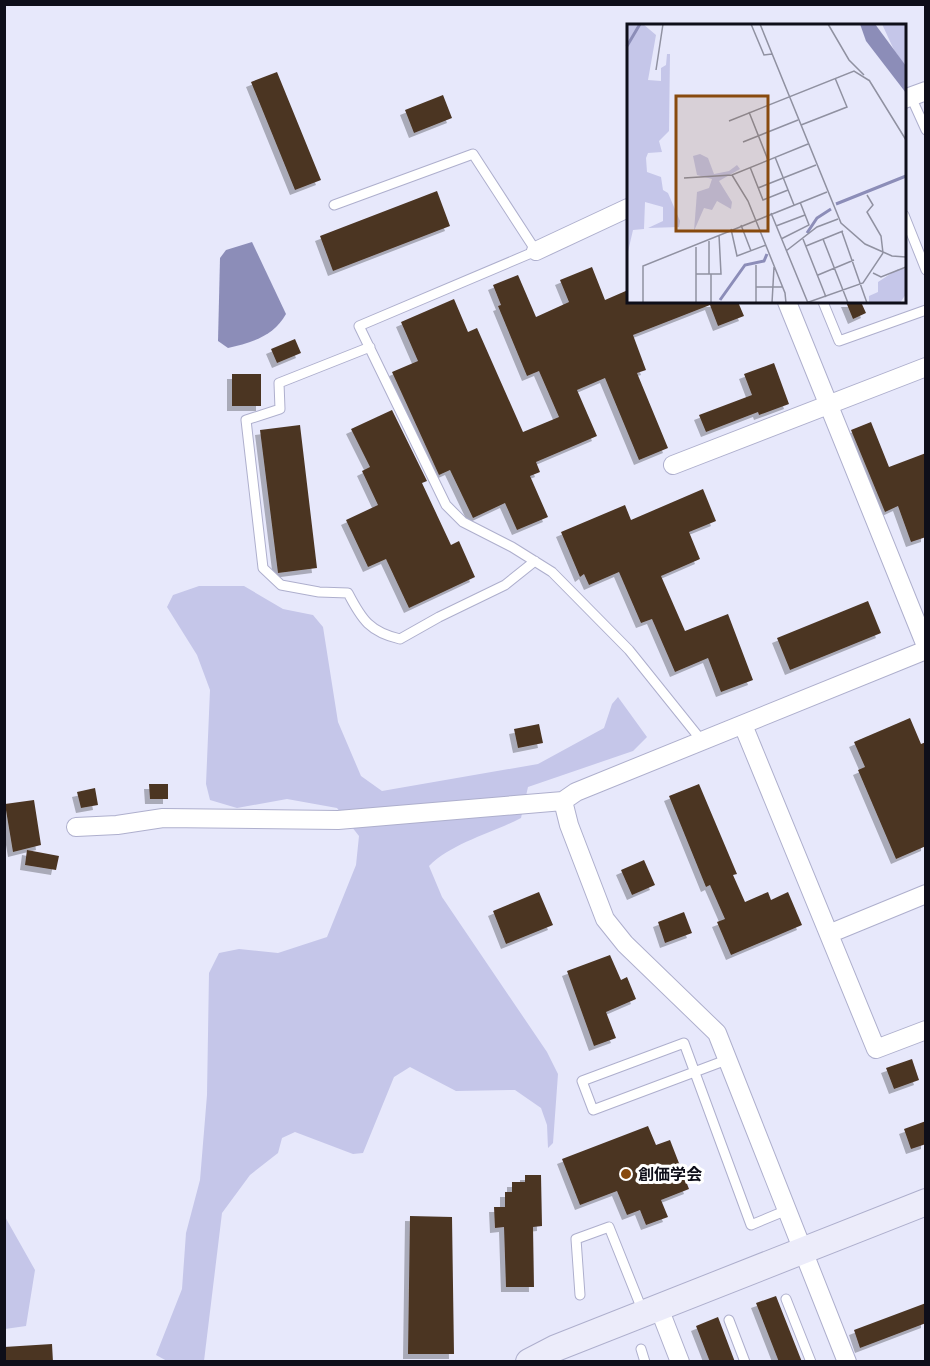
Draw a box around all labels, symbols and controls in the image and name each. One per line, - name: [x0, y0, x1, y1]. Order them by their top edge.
- inset map: [627, 24, 906, 303]
- place label: 創価学会: [638, 1164, 702, 1184]
- marker: 創価学会: [619, 1167, 633, 1181]

